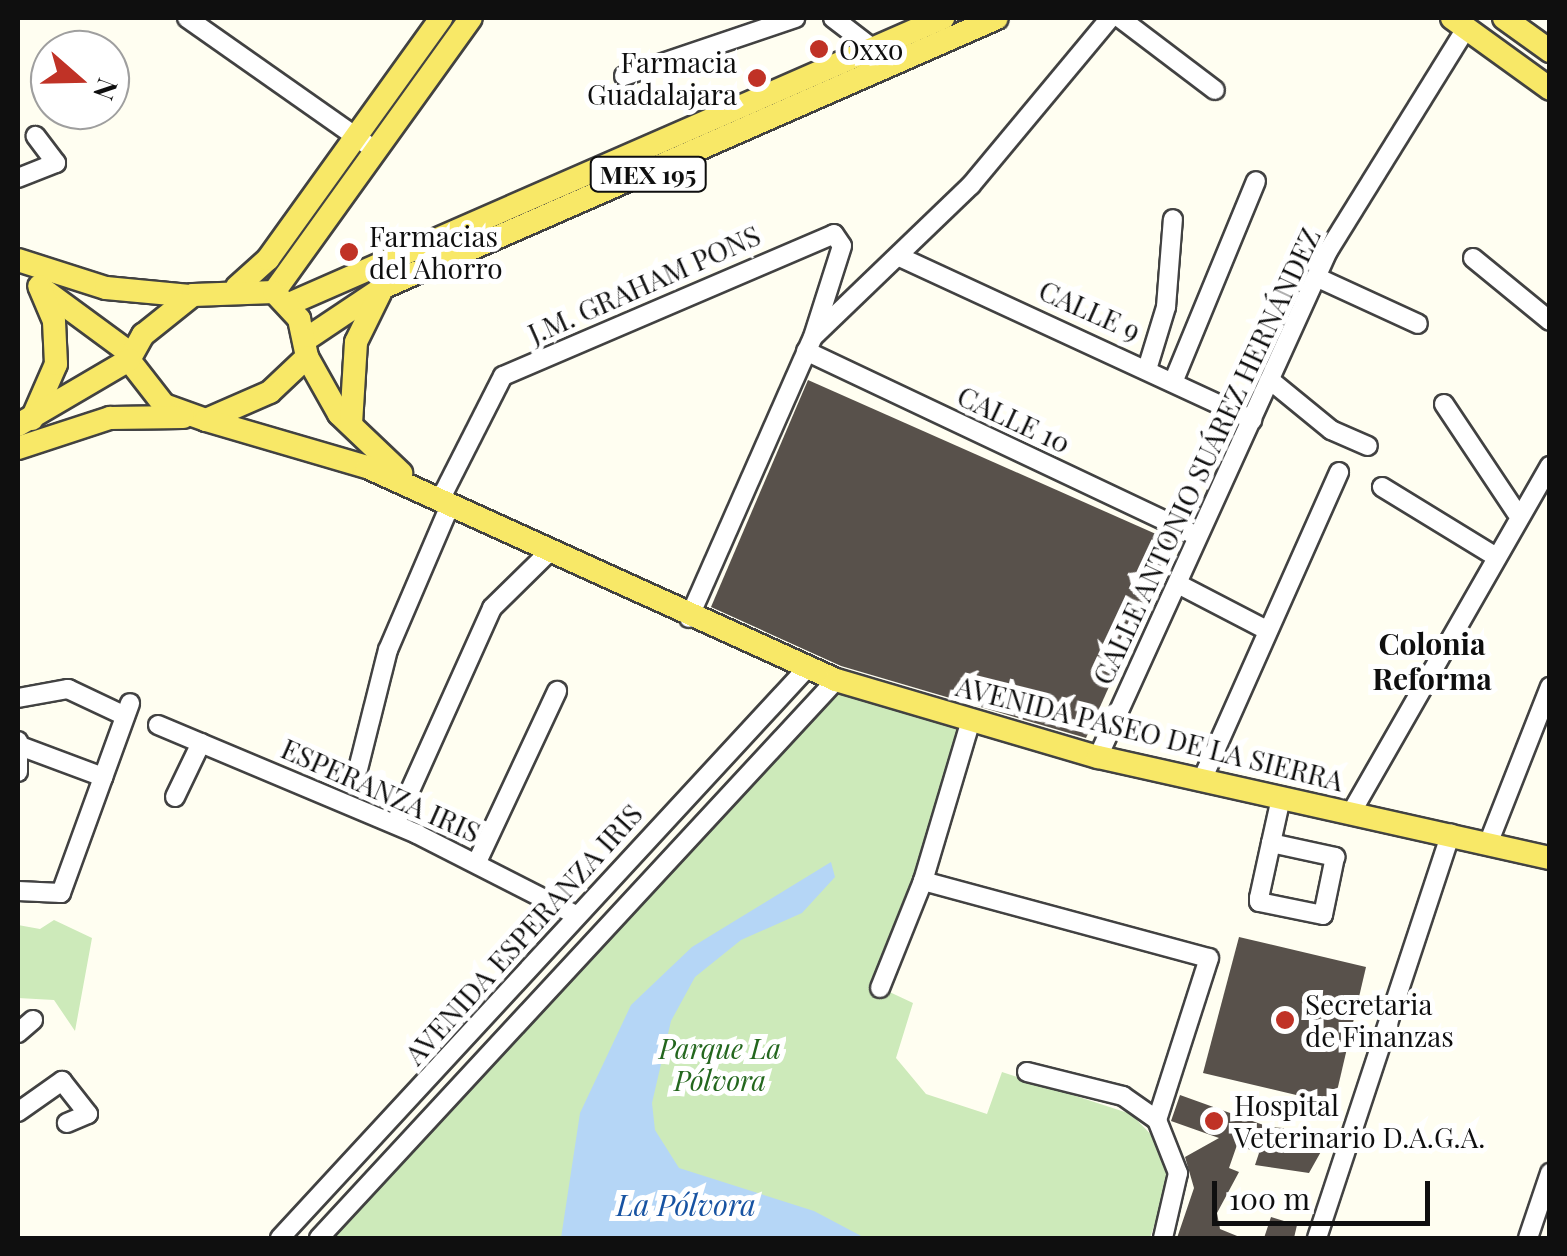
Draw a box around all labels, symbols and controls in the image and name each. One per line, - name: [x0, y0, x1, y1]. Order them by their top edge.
- north arrow: [30, 30, 130, 130]
- place label: Oxxo: [839, 32, 903, 66]
- marker: Oxxo: [808, 38, 830, 60]
- place label: Farmacia Guadalajara: [587, 45, 737, 111]
- marker: Farmacia Guadalajara: [746, 67, 768, 89]
- text: N: [86, 74, 128, 106]
- road number: MEX 195: [588, 154, 708, 194]
- street label: J.M. GRAHAM PONS: [523, 218, 765, 350]
- place label: Farmacias del Ahorro: [369, 219, 504, 285]
- street label: CALLE ANTONIO SUÁREZ HERNÁNDEZ: [1085, 222, 1327, 690]
- marker: Farmacias del Ahorro: [338, 241, 360, 263]
- street label: CALLE 9: [1034, 273, 1146, 347]
- street label: CALLE 10: [952, 378, 1076, 460]
- district label: Colonia Reforma: [1372, 625, 1492, 696]
- street label: AVENIDA PASEO DE LA SIERRA: [953, 669, 1347, 797]
- street label: ESPERANZA IRIS: [276, 731, 486, 849]
- street label: AVENIDA ESPERANZA IRIS: [397, 797, 649, 1071]
- place label: Secretaria de Finanzas: [1305, 987, 1454, 1053]
- marker: Secretaria de Finanzas: [1274, 1009, 1296, 1031]
- park label: Parque La Pólvora: [659, 1031, 781, 1097]
- place label: Hospital Veterinario D.A.G.A.: [1234, 1088, 1485, 1154]
- marker: Hospital Veterinario D.A.G.A.: [1203, 1110, 1225, 1132]
- scale bar: [1217, 1161, 1434, 1223]
- text: 100 m: [1229, 1178, 1310, 1218]
- water label: La Pólvora: [616, 1186, 756, 1222]

